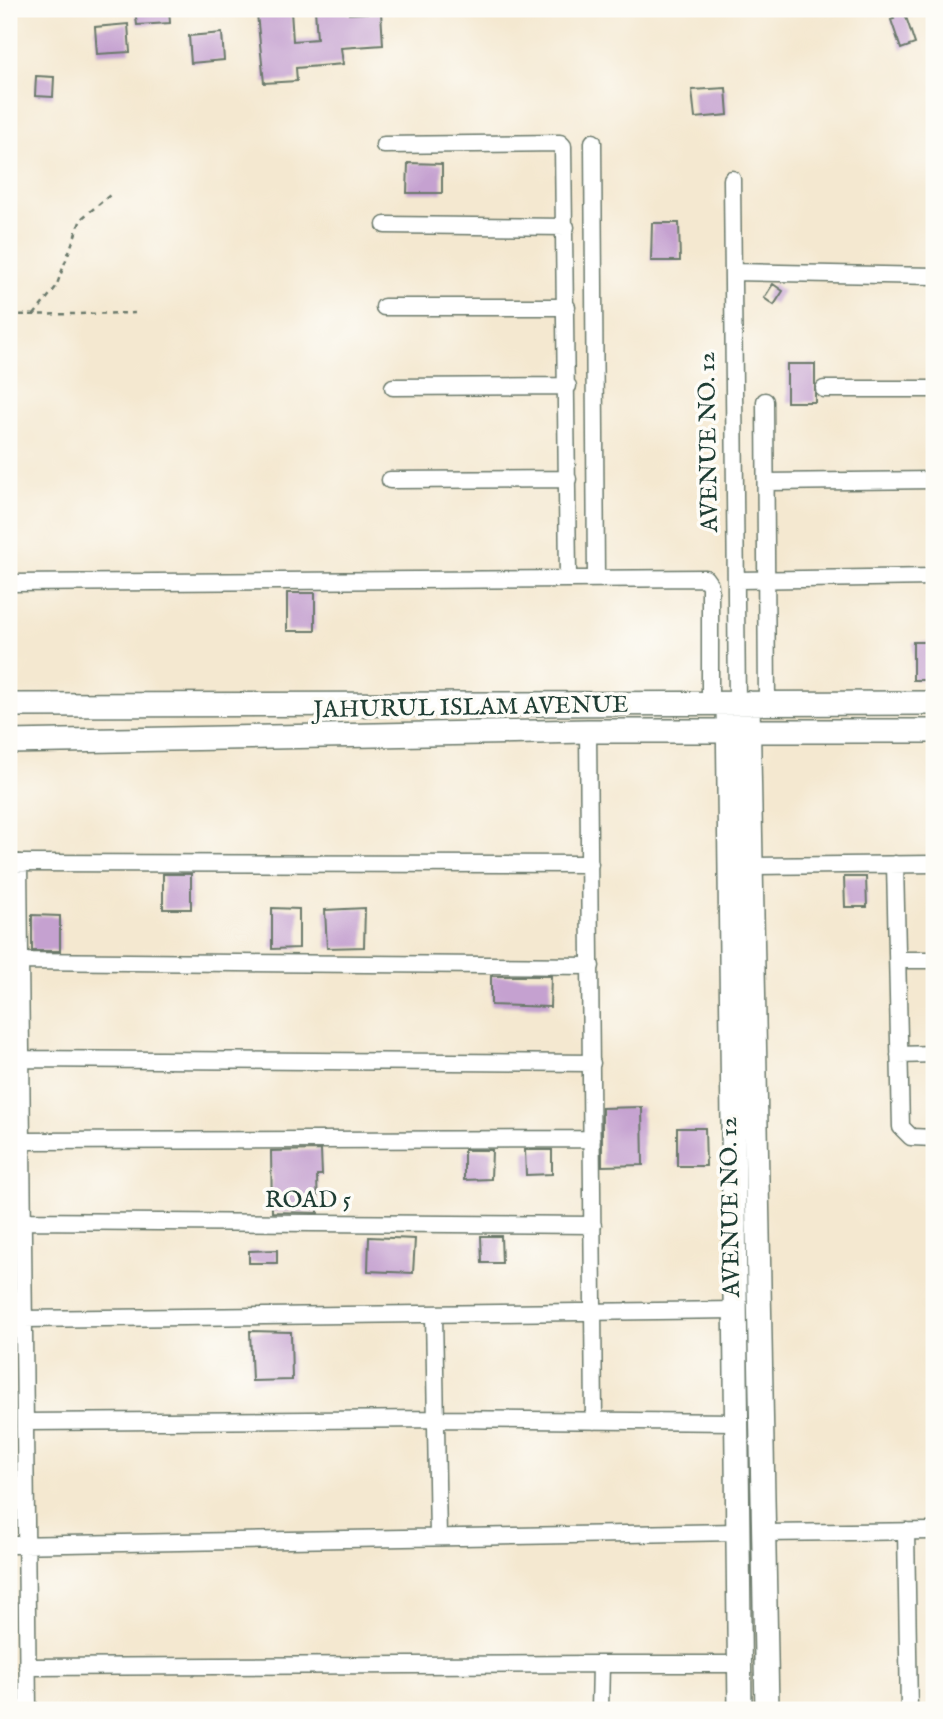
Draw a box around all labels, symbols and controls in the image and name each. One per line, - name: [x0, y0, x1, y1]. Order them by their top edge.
- street label: AVENUE NO. 12: [692, 351, 726, 534]
- street label: JAHURUL ISLAM AVENUE: [310, 690, 629, 726]
- street label: AVENUE NO. 12: [714, 1116, 748, 1299]
- street label: ROAD 5: [265, 1185, 352, 1216]

